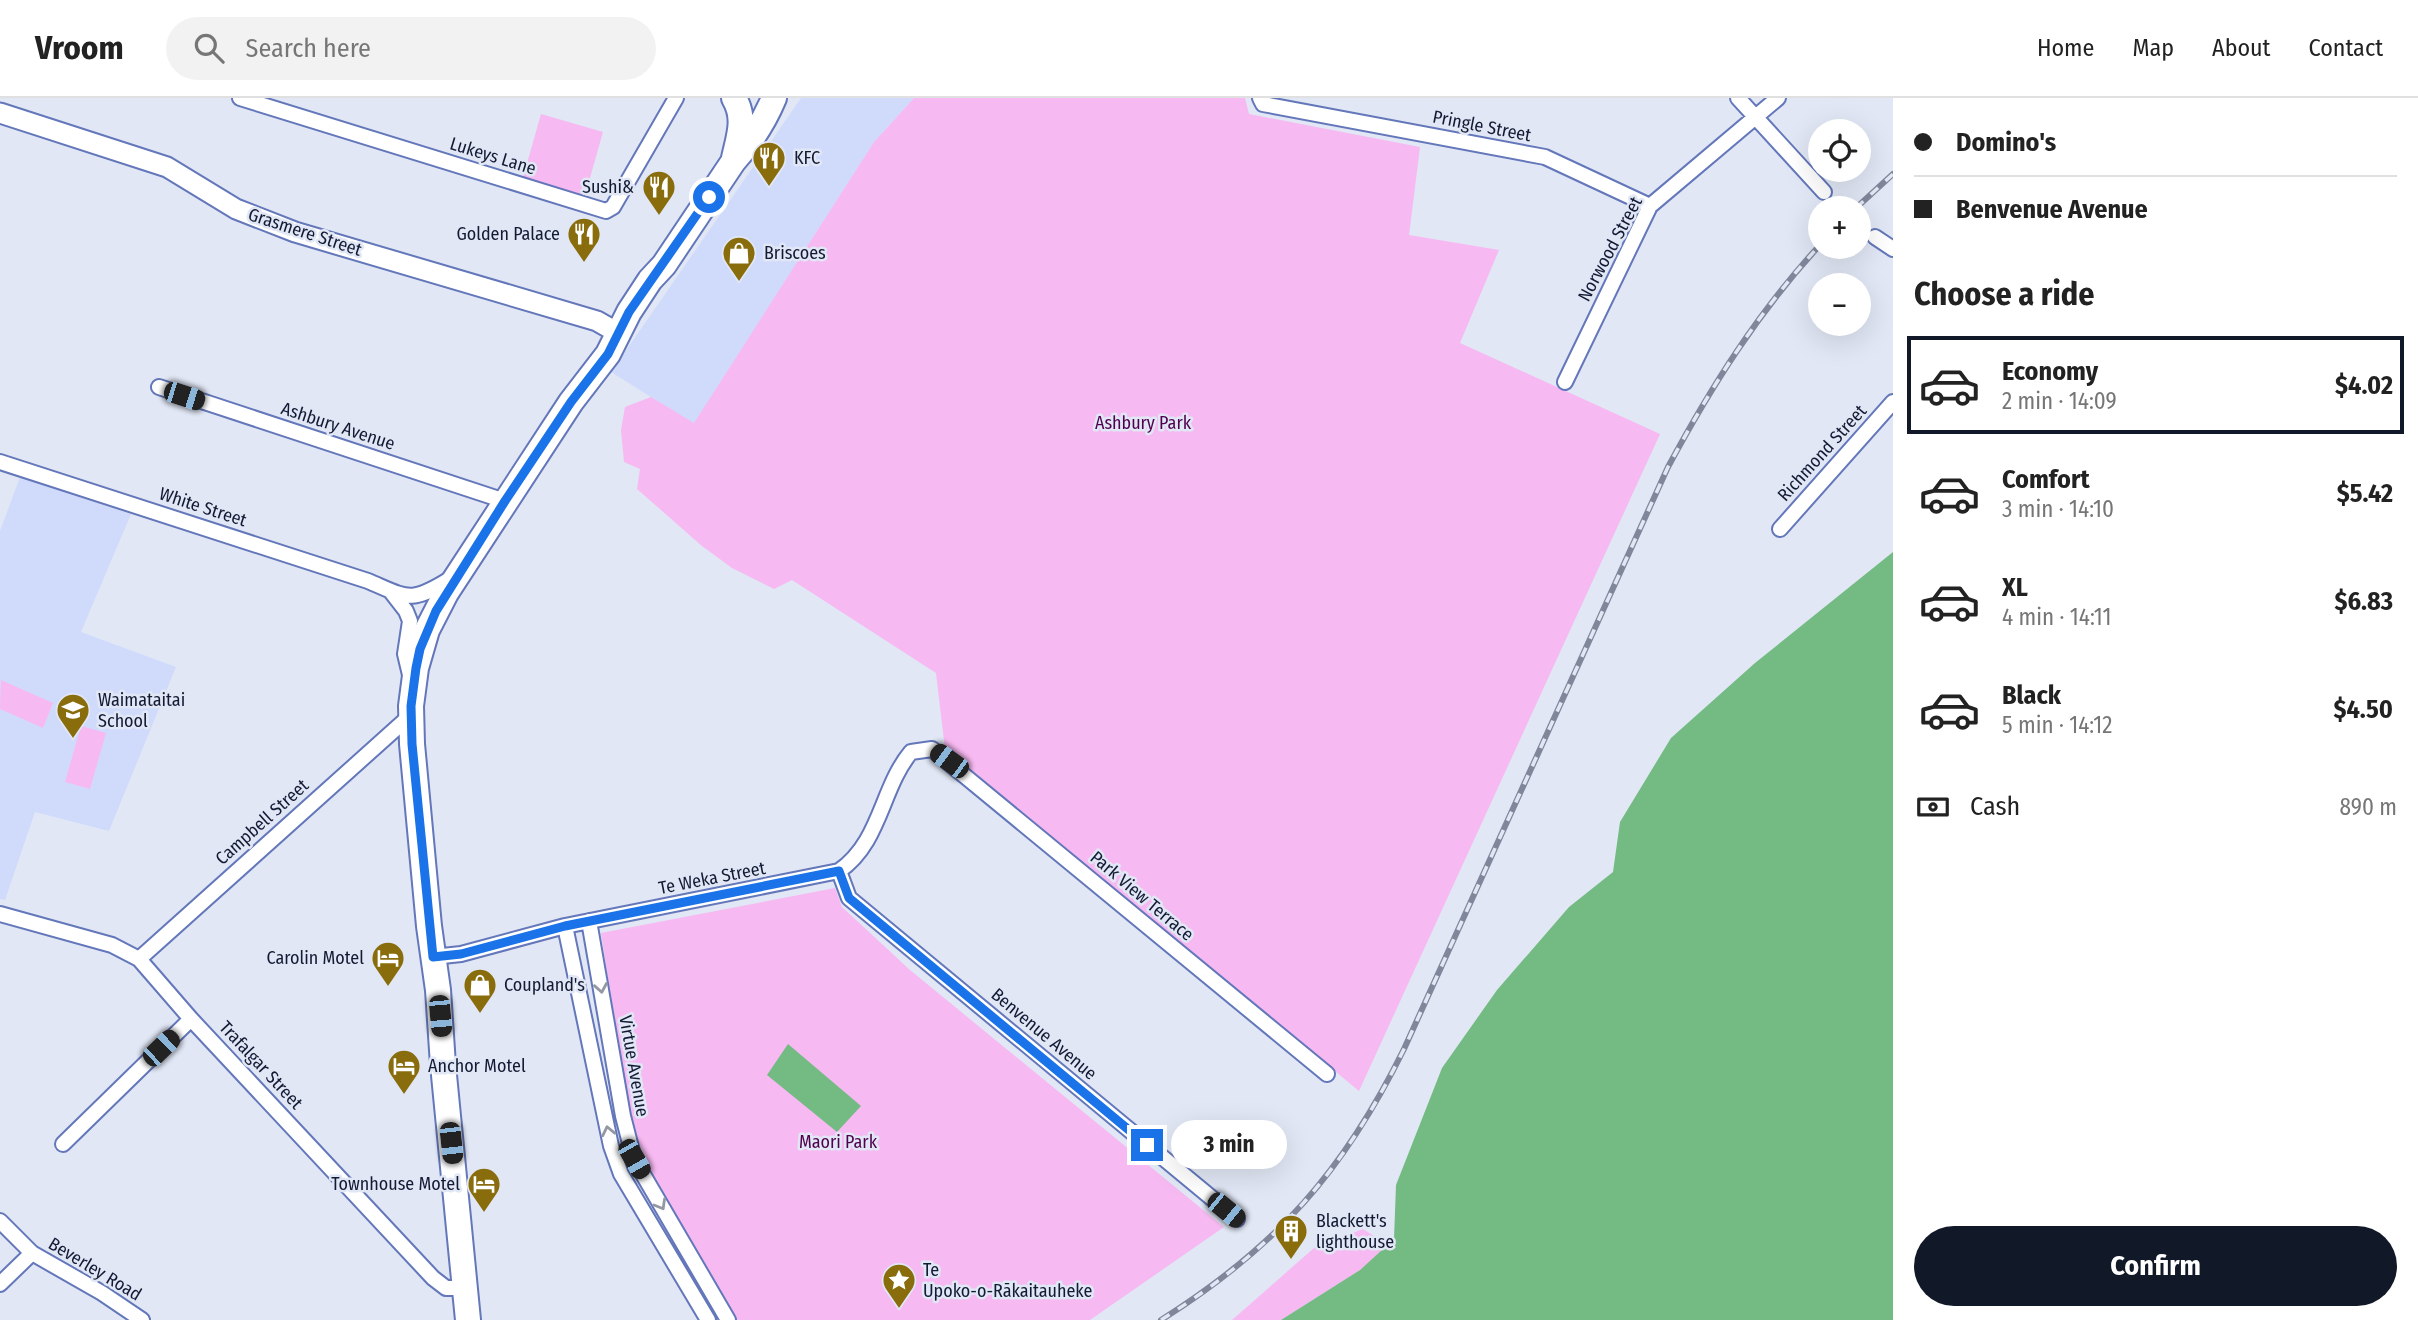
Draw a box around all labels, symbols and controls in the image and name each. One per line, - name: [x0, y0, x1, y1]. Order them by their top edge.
- search box: [166, 17, 656, 80]
- text: Vroom: [35, 28, 124, 68]
- icon: search: [190, 29, 228, 67]
- text: Search here: [246, 33, 371, 64]
- text: Home: [2037, 34, 2094, 62]
- text: Map: [2132, 34, 2174, 62]
- text: About: [2212, 34, 2270, 62]
- text: Contact: [2308, 34, 2383, 62]
- street label: Pringle Street: [1431, 106, 1533, 146]
- map controls: [1808, 119, 1871, 336]
- button: locate: [1808, 119, 1871, 182]
- text: Domino's: [1956, 127, 2056, 158]
- street label: Lukeys Lane: [447, 132, 539, 180]
- restaurant icon: KFC: [750, 139, 788, 188]
- place label: KFC: [794, 147, 820, 169]
- restaurant icon: Sushi&: [640, 168, 678, 217]
- place label: Sushi&: [582, 176, 634, 198]
- route start: [693, 181, 725, 213]
- street label: Norwood Street: [1573, 193, 1647, 305]
- text: Benvenue Avenue: [1956, 194, 2148, 225]
- button: +: [1808, 196, 1871, 259]
- street label: Grasmere Street: [245, 203, 365, 261]
- restaurant icon: Golden Palace: [565, 215, 603, 264]
- place label: Golden Palace: [456, 223, 560, 245]
- shop icon: Briscoes: [720, 234, 758, 283]
- place label: Briscoes: [764, 242, 826, 264]
- button: −: [1808, 273, 1871, 336]
- text: Choose a ride: [1914, 275, 2095, 313]
- icon: car: [1918, 354, 1981, 417]
- text: Economy: [2002, 356, 2098, 387]
- text: $4.02: [2335, 370, 2393, 401]
- car: [161, 380, 208, 412]
- text: 2 min · 14:09: [2002, 387, 2117, 415]
- street label: Ashbury Avenue: [278, 397, 398, 455]
- street label: Richmond Street: [1773, 400, 1871, 506]
- park label: Ashbury Park: [1095, 412, 1192, 434]
- icon: car: [1918, 462, 1981, 525]
- text: Comfort: [2002, 464, 2090, 495]
- text: $5.42: [2337, 478, 2393, 509]
- street label: White Street: [157, 483, 250, 531]
- text: 3 min · 14:10: [2002, 495, 2114, 523]
- icon: car: [1918, 570, 1981, 633]
- text: XL: [2002, 572, 2028, 603]
- text: $6.83: [2334, 586, 2393, 617]
- text: 4 min · 14:11: [2002, 603, 2111, 631]
- icon: car: [1918, 678, 1981, 741]
- text: Black: [2002, 680, 2061, 711]
- place label: Waimataitai School: [98, 689, 185, 732]
- school or university icon: Waimataitai School: [54, 691, 92, 740]
- text: $4.50: [2334, 694, 2393, 725]
- text: 5 min · 14:12: [2002, 711, 2112, 739]
- car: [926, 740, 973, 782]
- street label: Campbell Street: [211, 774, 313, 870]
- icon: cash: [1914, 788, 1952, 826]
- text: Cash: [1970, 791, 2020, 822]
- text: 890 m: [2340, 793, 2397, 821]
- street label: Park View Terrace: [1086, 846, 1198, 946]
- street label: Te Weka Street: [657, 857, 767, 899]
- hotel icon: Carolin Motel: [369, 939, 407, 988]
- place label: Carolin Motel: [266, 947, 364, 969]
- shop icon: Coupland's: [461, 966, 499, 1015]
- place label: Coupland's: [504, 974, 585, 996]
- one-way arrow: [593, 982, 608, 994]
- street label: Benvenue Avenue: [987, 983, 1101, 1085]
- car: [428, 994, 453, 1038]
- street label: Virtue Avenue: [614, 1014, 654, 1118]
- street label: Trafalgar Street: [215, 1016, 308, 1114]
- car: [139, 1026, 184, 1070]
- hotel icon: Anchor Motel: [385, 1047, 423, 1096]
- place label: Anchor Motel: [428, 1055, 526, 1077]
- car: [439, 1121, 464, 1165]
- callout: 3 min: [1172, 1121, 1287, 1170]
- one-way arrow: [601, 1125, 616, 1137]
- route end: [1131, 1129, 1163, 1161]
- text: 3 min: [1203, 1130, 1255, 1158]
- park label: Maori Park: [799, 1131, 878, 1153]
- car: [615, 1136, 654, 1182]
- hotel icon: Townhouse Motel: [465, 1165, 503, 1214]
- place label: Townhouse Motel: [331, 1173, 460, 1195]
- car: [1204, 1189, 1249, 1231]
- one-way arrow: [653, 1198, 666, 1210]
- place label: Blackett's lighthouse: [1316, 1210, 1394, 1253]
- building icon: Blackett's lighthouse: [1272, 1212, 1310, 1261]
- button: Confirm: [1914, 1226, 2397, 1306]
- street label: Beverley Road: [44, 1233, 146, 1305]
- place label: Te Upoko-o-Rākaitauheke: [923, 1259, 1093, 1302]
- place icon: Te Upoko-o-Rākaitauheke: [880, 1261, 918, 1310]

